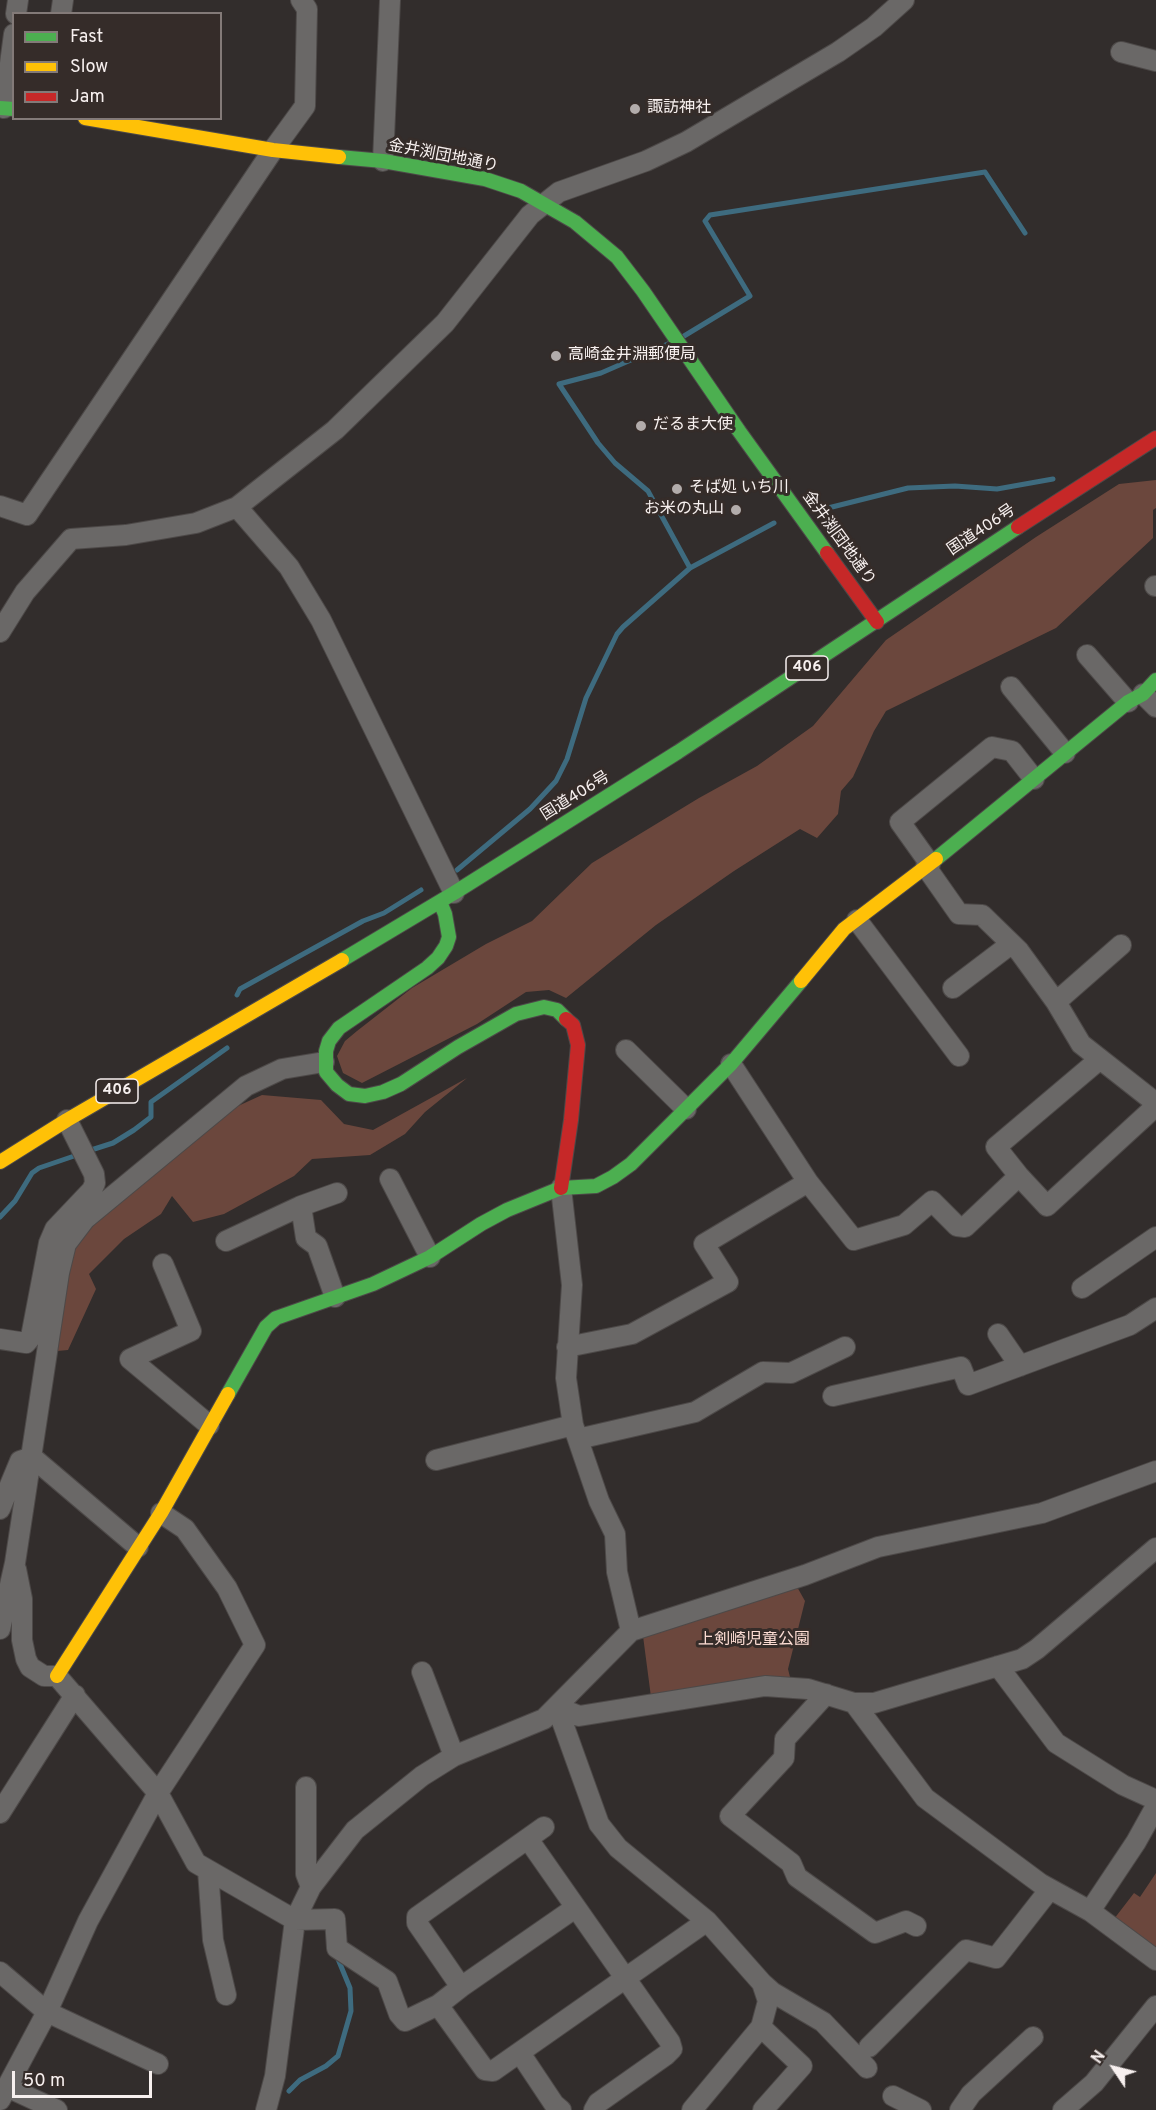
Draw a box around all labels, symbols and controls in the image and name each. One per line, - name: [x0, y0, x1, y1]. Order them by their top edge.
- legend: [12, 12, 222, 120]
- text: Fast: [70, 26, 103, 49]
- text: Slow: [70, 56, 108, 79]
- text: Jam: [70, 86, 105, 109]
- place label: 諏訪神社: [647, 99, 711, 119]
- marker: 諏訪神社: [628, 102, 642, 116]
- street label: 金井渕団地通り: [386, 137, 500, 177]
- place label: 高崎金井淵郵便局: [568, 346, 696, 366]
- marker: 高崎金井淵郵便局: [549, 349, 563, 363]
- place label: だるま大使: [653, 416, 733, 436]
- marker: だるま大使: [634, 419, 648, 433]
- place label: そば処 いち川: [689, 479, 789, 499]
- marker: そば処 いち川: [670, 482, 684, 496]
- street label: 金井渕団地通り: [797, 488, 879, 590]
- place label: お米の丸山: [644, 500, 724, 520]
- street label: 国道406号: [944, 501, 1020, 561]
- marker: お米の丸山: [729, 503, 743, 517]
- road number: 406: [786, 656, 828, 680]
- street label: 国道406号: [538, 768, 614, 826]
- road number: 406: [96, 1079, 138, 1103]
- park label: 上剣崎児童公園: [698, 1631, 810, 1651]
- north arrow: [1084, 2038, 1144, 2098]
- text: N: [1088, 2047, 1111, 2068]
- scale bar: [15, 2059, 154, 2097]
- text: 50 m: [23, 2070, 65, 2093]

